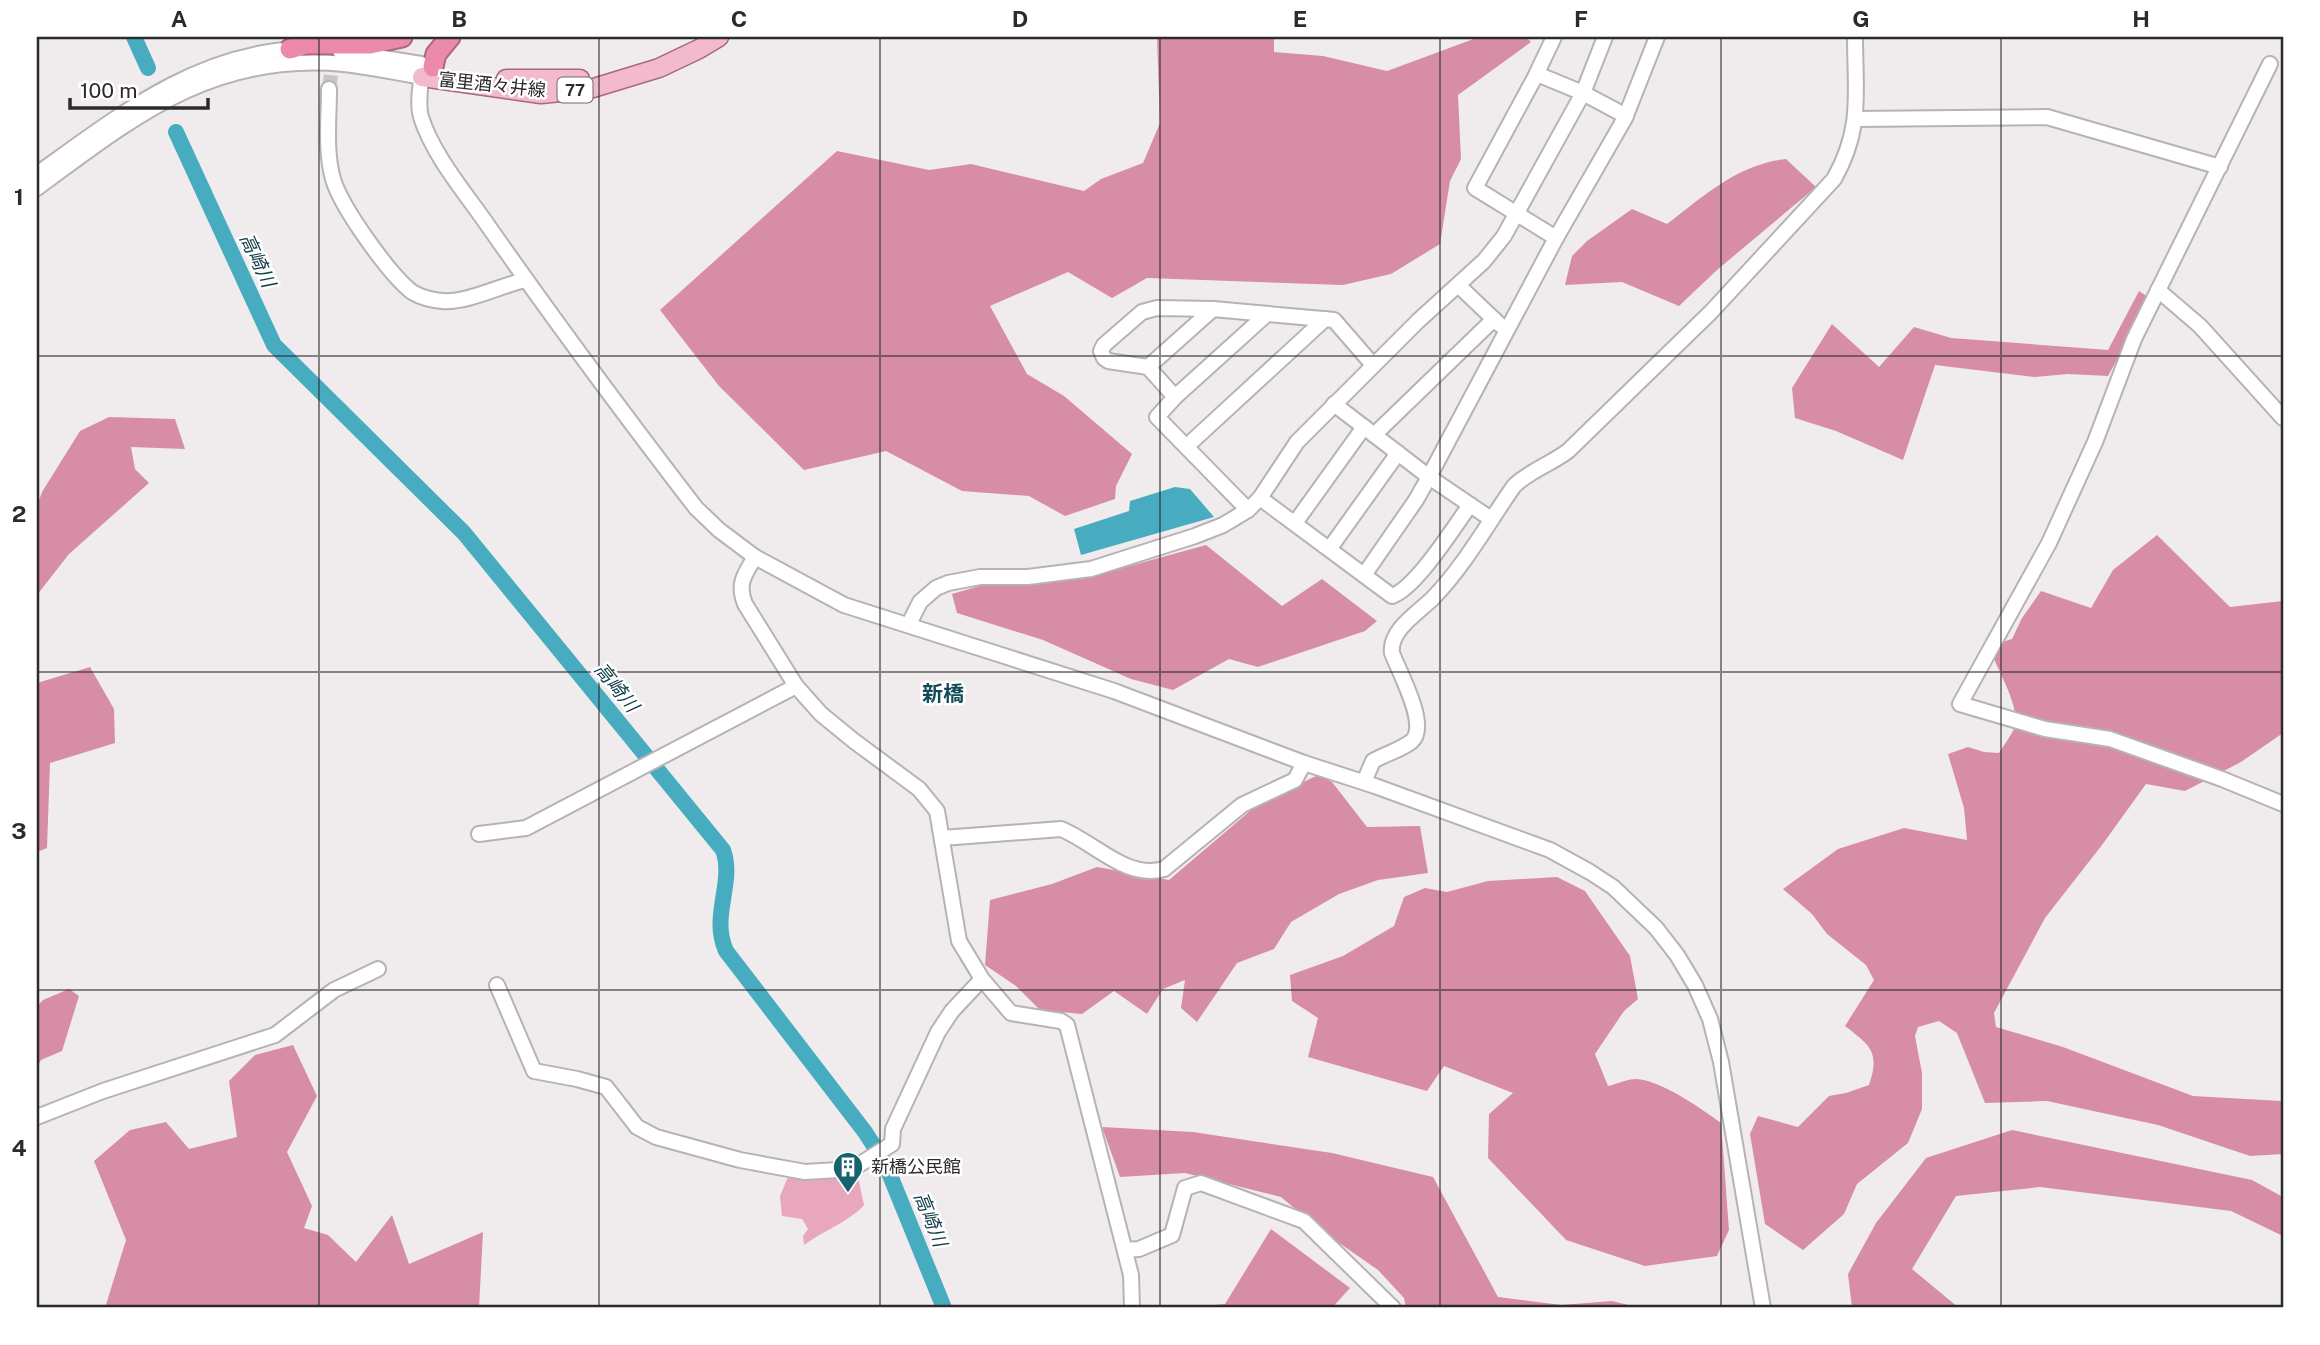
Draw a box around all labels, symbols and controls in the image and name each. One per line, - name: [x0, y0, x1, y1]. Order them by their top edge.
- text: A: [171, 5, 188, 32]
- text: B: [451, 5, 467, 32]
- text: C: [731, 5, 747, 32]
- text: D: [1012, 5, 1028, 32]
- text: E: [1293, 5, 1307, 32]
- text: F: [1574, 5, 1588, 32]
- text: G: [1852, 5, 1870, 32]
- text: H: [2132, 5, 2150, 32]
- scale bar: [70, 66, 208, 110]
- street label: 富里酒々井線: [437, 68, 547, 101]
- text: 100 m: [80, 78, 137, 103]
- road number: 77: [558, 78, 592, 102]
- text: 1: [14, 183, 24, 210]
- water label: 高崎川: [236, 230, 281, 292]
- text: 2: [12, 500, 26, 527]
- water label: 高崎川: [591, 658, 645, 718]
- district label: 新橋: [922, 681, 964, 706]
- text: 3: [11, 817, 27, 844]
- text: 4: [11, 1134, 27, 1161]
- building icon: 新橋公民館: [831, 1150, 865, 1194]
- place label: 新橋公民館: [871, 1156, 961, 1177]
- water label: 高崎川: [910, 1188, 953, 1251]

